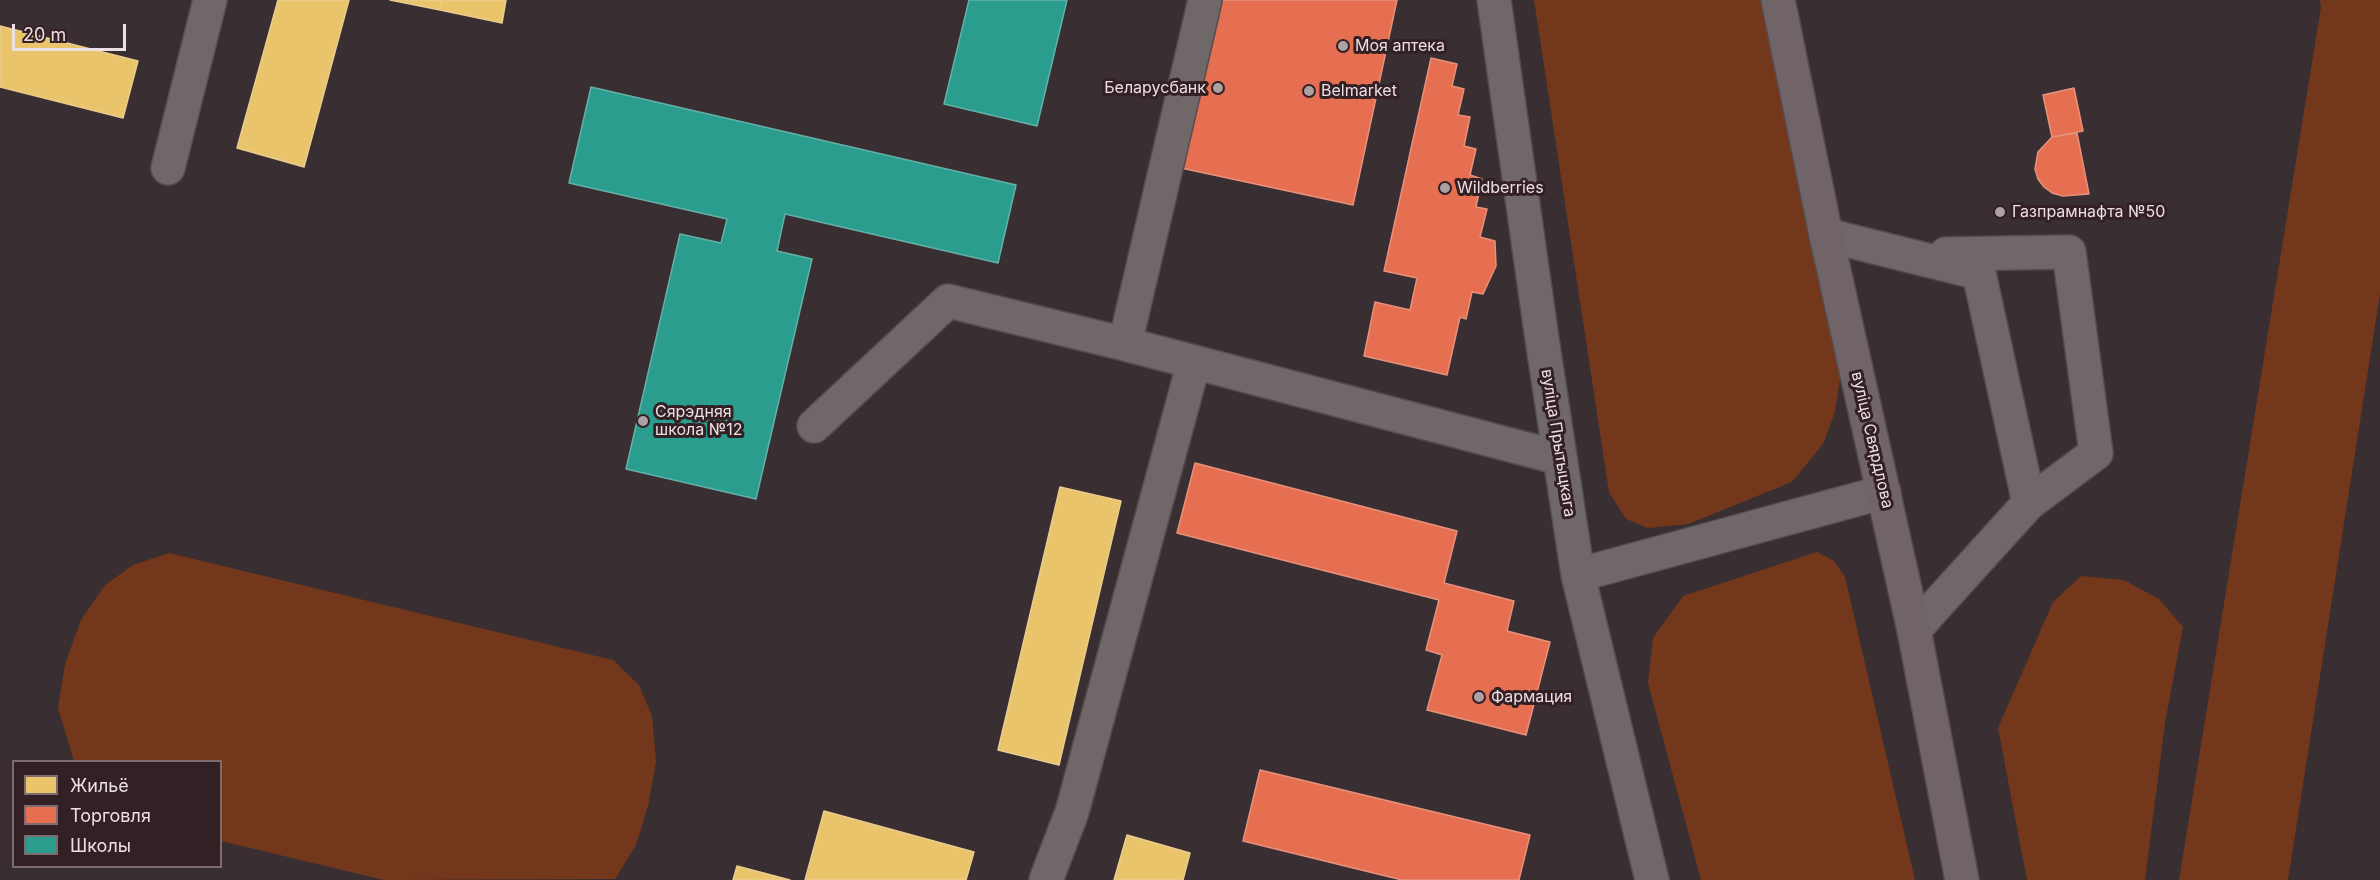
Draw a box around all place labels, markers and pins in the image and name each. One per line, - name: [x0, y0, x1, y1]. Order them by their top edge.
- place label: Моя аптека: [1355, 36, 1445, 56]
- marker: Моя аптека: [1336, 39, 1350, 53]
- place label: Беларусбанк: [1104, 78, 1206, 98]
- marker: Беларусбанк: [1211, 81, 1225, 95]
- place label: Belmarket: [1321, 81, 1397, 101]
- marker: Belmarket: [1302, 84, 1316, 98]
- place label: Wildberries: [1457, 178, 1544, 198]
- marker: Wildberries: [1438, 181, 1452, 195]
- place label: Газпрамнафта №50: [2012, 202, 2165, 222]
- marker: Газпрамнафта №50: [1993, 205, 2007, 219]
- place label: Сярэдняя школа №12: [655, 402, 742, 440]
- marker: Сярэдняя школа №12: [636, 414, 650, 428]
- place label: Фармация: [1491, 687, 1572, 707]
- marker: Фармация: [1472, 690, 1486, 704]

